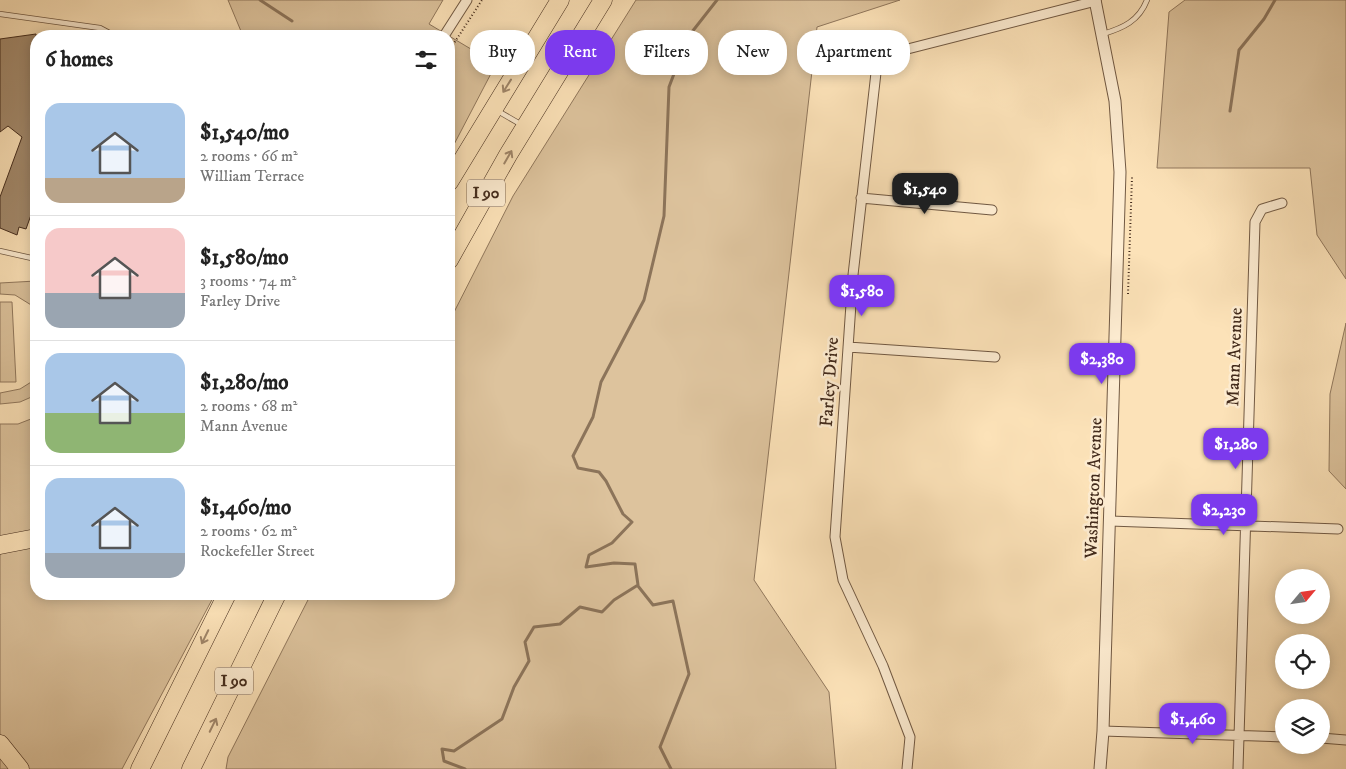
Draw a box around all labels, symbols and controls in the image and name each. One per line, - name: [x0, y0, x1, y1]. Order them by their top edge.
- chip: Buy: [470, 30, 535, 75]
- chip: Rent: [545, 30, 615, 75]
- chip: Filters: [625, 30, 708, 75]
- chip: New: [718, 30, 787, 75]
- chip: Apartment: [797, 30, 910, 75]
- icon: filters: [412, 46, 440, 74]
- text: 6 homes: [45, 47, 113, 73]
- one-way arrow: [502, 79, 512, 93]
- text: $1,540/mo: [200, 120, 289, 146]
- icon: home: [85, 123, 145, 183]
- text: 2 rooms · 66 m²: [200, 146, 298, 166]
- one-way arrow: [503, 150, 513, 164]
- text: William Terrace: [200, 166, 304, 186]
- pin: $1,540: [884, 172, 966, 215]
- text: $1,540: [903, 179, 947, 199]
- road number: I 90: [467, 180, 505, 207]
- text: $1,580/mo: [200, 245, 288, 271]
- icon: home: [85, 248, 145, 308]
- text: 3 rooms · 74 m²: [200, 271, 297, 291]
- pin: $1,580: [821, 274, 903, 317]
- text: $1,580: [840, 281, 884, 301]
- text: Farley Drive: [200, 291, 280, 311]
- street label: Mann Avenue: [1222, 307, 1248, 407]
- street label: Farley Drive: [816, 336, 844, 428]
- pin: $2,380: [1061, 342, 1143, 385]
- text: $2,380: [1080, 349, 1124, 369]
- text: $1,280/mo: [200, 370, 289, 396]
- icon: home: [85, 373, 145, 433]
- text: 2 rooms · 68 m²: [200, 396, 297, 416]
- text: Mann Avenue: [200, 416, 288, 436]
- street label: Washington Avenue: [1081, 417, 1107, 560]
- pin: $1,280: [1195, 428, 1277, 470]
- text: $1,280: [1214, 434, 1258, 454]
- pin: $2,230: [1183, 494, 1265, 536]
- text: $1,460/mo: [200, 495, 291, 521]
- icon: home: [85, 498, 145, 558]
- text: $2,230: [1202, 500, 1246, 520]
- text: 2 rooms · 62 m²: [200, 521, 297, 541]
- text: Rockefeller Street: [200, 541, 315, 561]
- north arrow: [1275, 569, 1330, 624]
- map controls: [1275, 569, 1330, 754]
- one-way arrow: [200, 630, 210, 645]
- button: locate: [1275, 634, 1330, 689]
- road number: I 90: [215, 668, 253, 694]
- button: layers: [1275, 699, 1330, 754]
- pin: $1,460: [1152, 702, 1234, 745]
- text: $1,460: [1170, 709, 1216, 729]
- one-way arrow: [208, 718, 218, 733]

